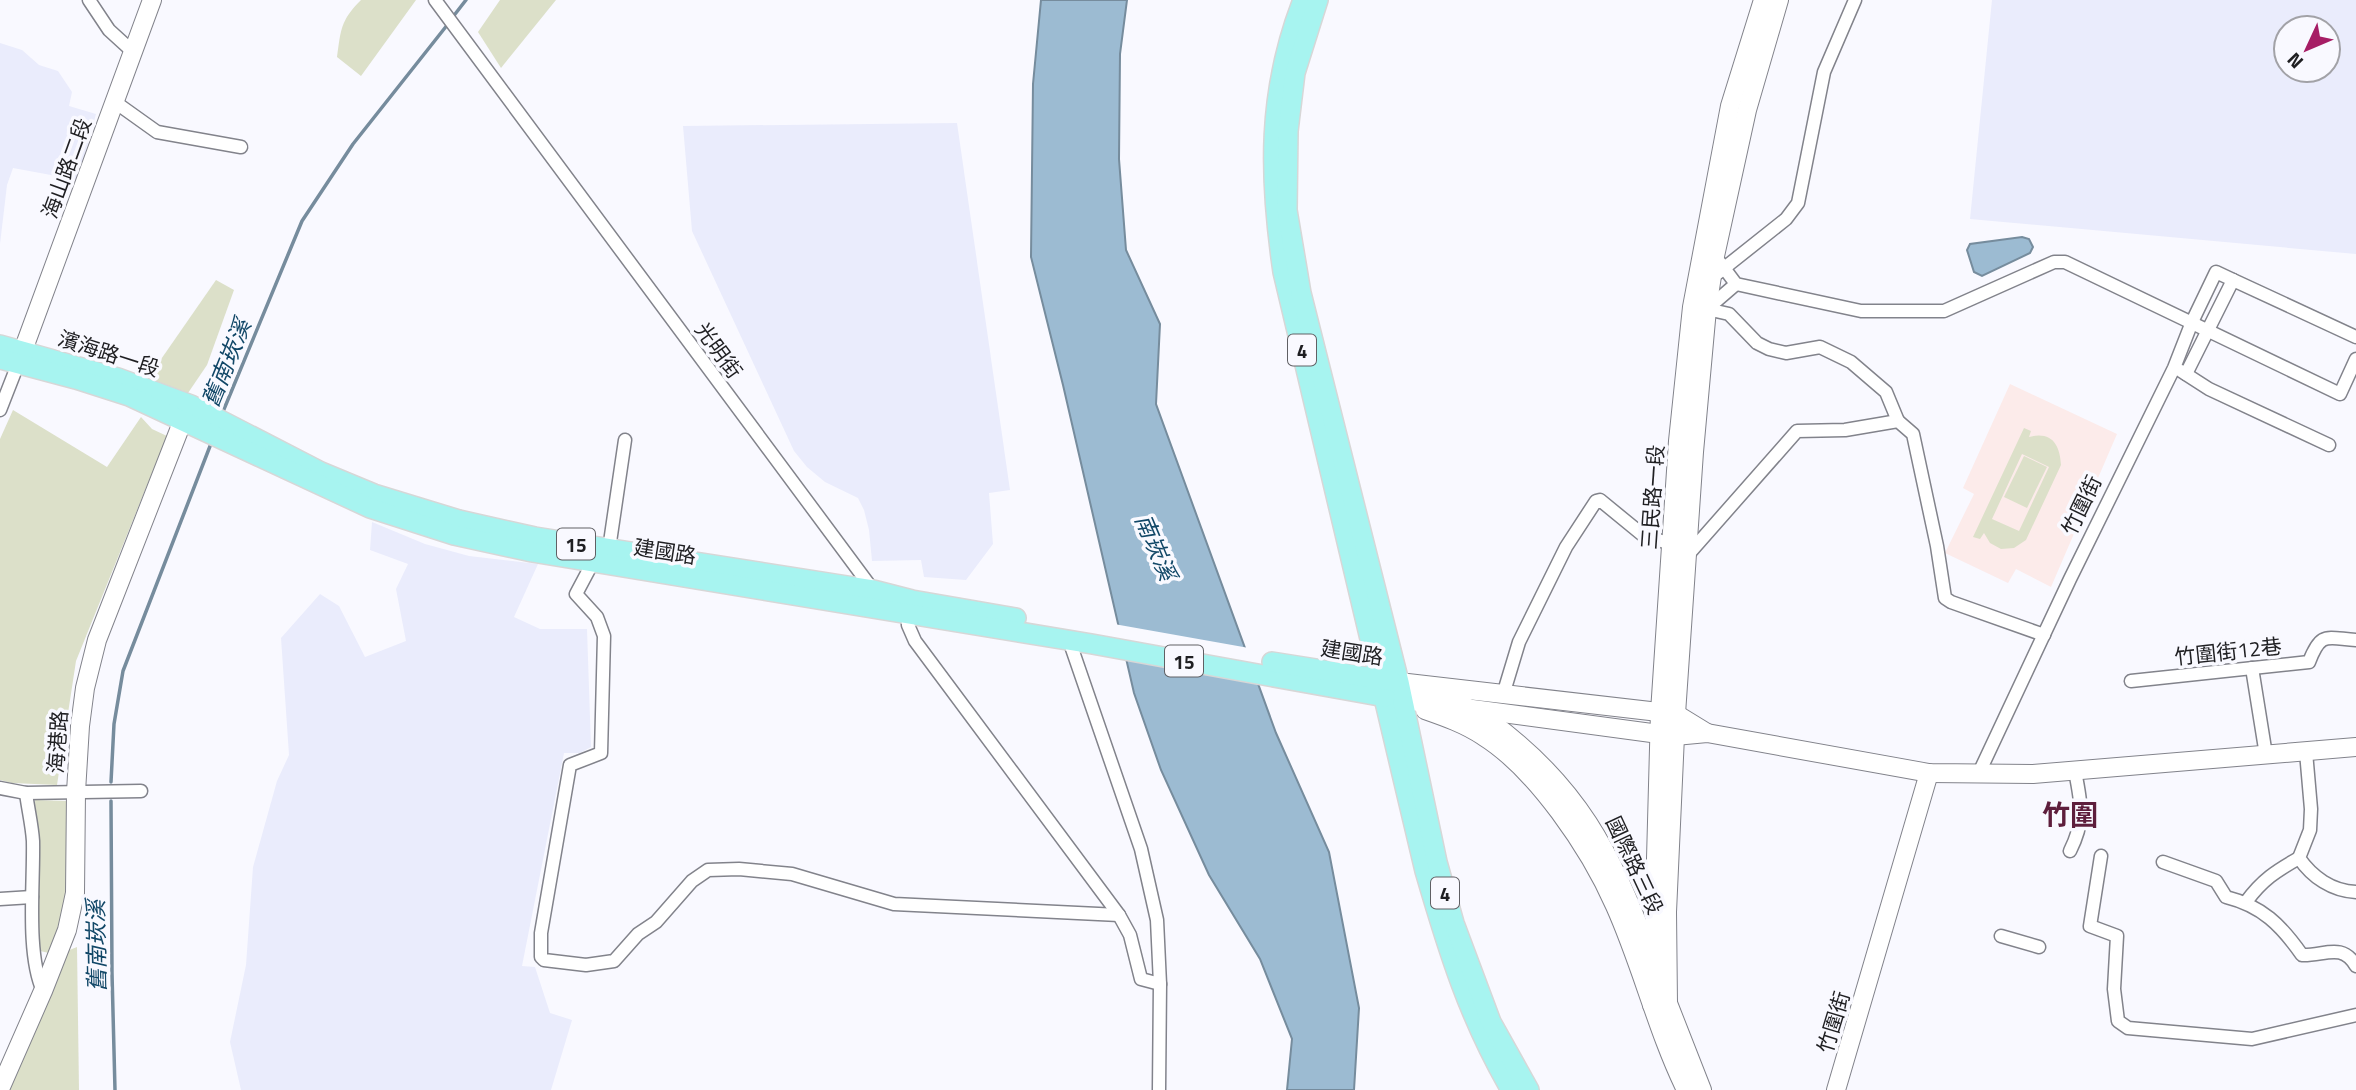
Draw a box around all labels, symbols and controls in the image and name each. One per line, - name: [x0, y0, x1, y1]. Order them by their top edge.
- north arrow: [2272, 14, 2342, 84]
- text: N: [2279, 46, 2309, 76]
- street label: 海山路二段: [33, 113, 99, 223]
- water label: 舊南崁溪: [193, 311, 261, 412]
- street label: 光明街: [688, 315, 750, 385]
- street label: 濱海路一段: [54, 322, 164, 384]
- road number: 4: [1288, 334, 1316, 366]
- street label: 三民路一段: [1632, 444, 1672, 550]
- street label: 竹圍街: [2053, 470, 2109, 540]
- water label: 南崁溪: [1126, 508, 1187, 588]
- road number: 15: [557, 528, 595, 559]
- street label: 建國路: [631, 530, 699, 572]
- street label: 竹圍街12巷: [2173, 629, 2283, 673]
- street label: 建國路: [1318, 631, 1386, 673]
- road number: 15: [1165, 646, 1203, 676]
- street label: 海港路: [39, 709, 75, 775]
- district label: 竹圍: [2042, 793, 2098, 836]
- street label: 國際路三段: [1598, 811, 1672, 919]
- road number: 4: [1431, 878, 1459, 908]
- water label: 舊南崁溪: [78, 897, 114, 992]
- street label: 竹圍街: [1808, 987, 1858, 1057]

